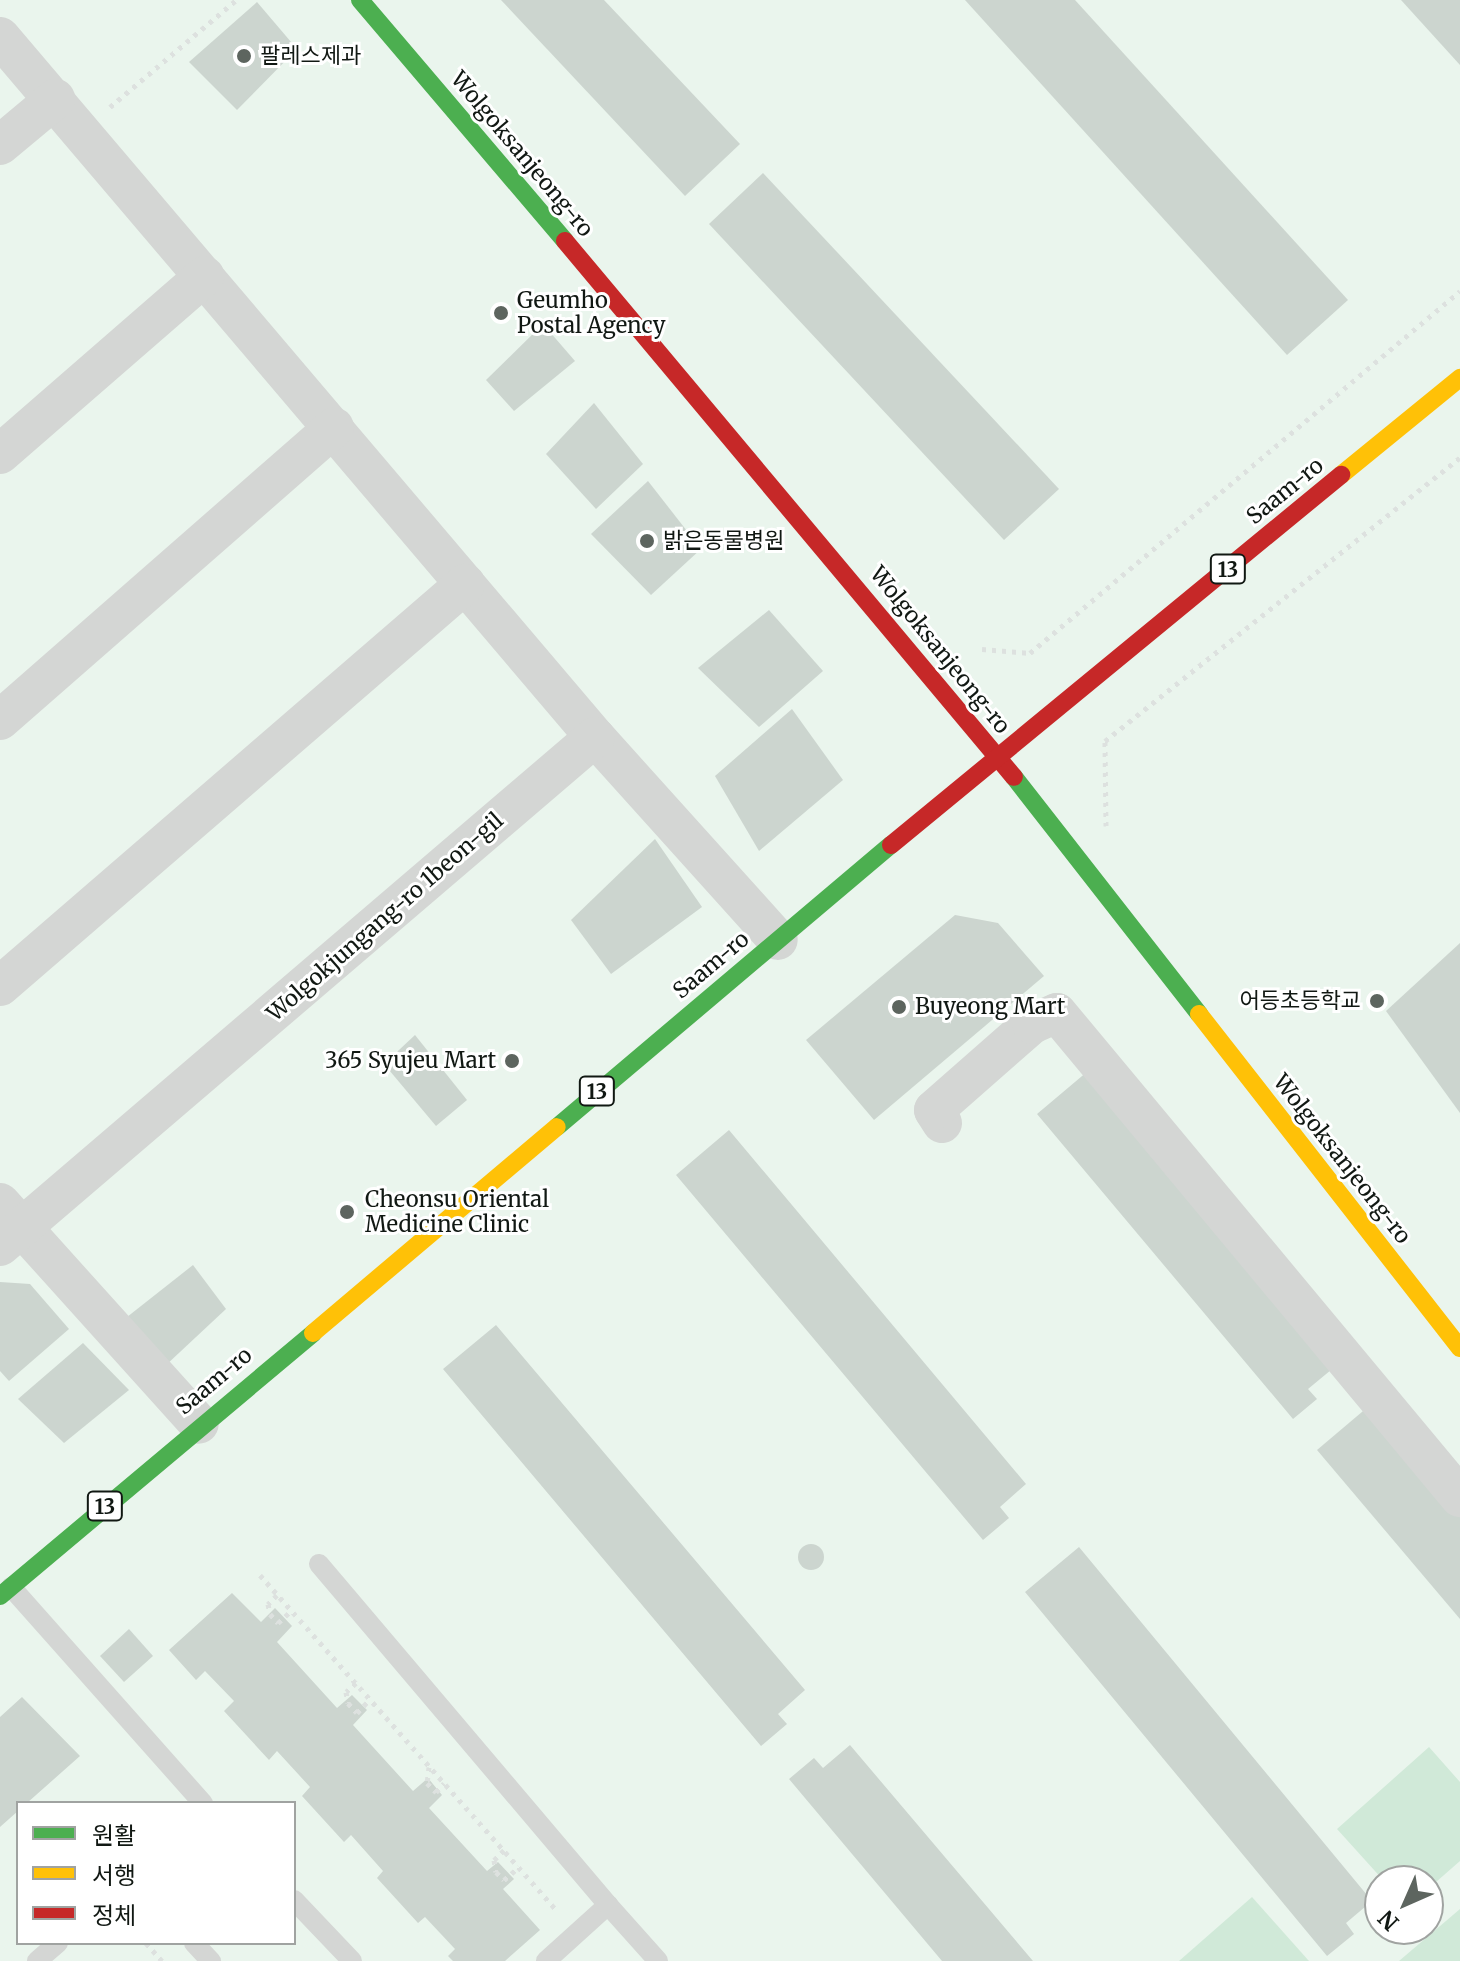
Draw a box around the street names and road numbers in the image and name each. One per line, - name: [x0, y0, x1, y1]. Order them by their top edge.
- street label: Wolgoksanjeong-ro: [445, 66, 599, 242]
- street label: Saam-ro: [1241, 452, 1329, 530]
- road number: 13: [1208, 553, 1248, 585]
- street label: Wolgoksanjeong-ro: [864, 561, 1016, 739]
- street label: Wolgokjungang-ro 1beon-gil: [261, 807, 509, 1027]
- street label: Saam-ro: [668, 926, 754, 1004]
- street label: Wolgoksanjeong-ro: [1268, 1069, 1416, 1249]
- road number: 13: [577, 1075, 617, 1107]
- street label: Saam-ro: [171, 1342, 257, 1420]
- road number: 13: [85, 1490, 125, 1522]

